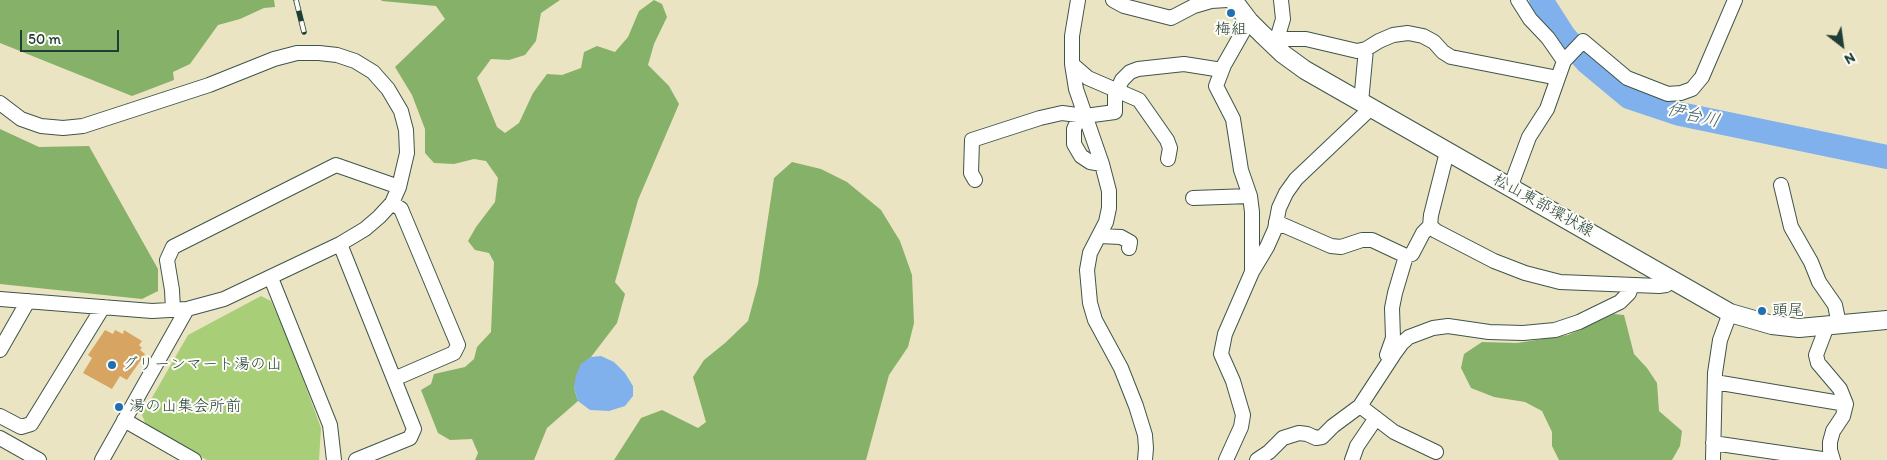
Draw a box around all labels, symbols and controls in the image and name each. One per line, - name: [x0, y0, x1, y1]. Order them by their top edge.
- marker: 梅組: [1225, 7, 1237, 19]
- scale bar: [22, 20, 121, 52]
- place label: 梅組: [1215, 20, 1247, 40]
- north arrow: [1817, 20, 1867, 70]
- text: 50 m: [28, 30, 61, 48]
- text: N: [1841, 49, 1858, 68]
- water label: 伊台川: [1664, 99, 1722, 133]
- street label: 松山東部環状線: [1489, 170, 1597, 242]
- place label: 頭尾: [1772, 301, 1804, 321]
- marker: 頭尾: [1756, 305, 1768, 317]
- place label: グリーンマート湯の山: [122, 355, 282, 375]
- marker: グリーンマート湯の山: [106, 359, 118, 371]
- place label: 湯の山集会所前: [129, 397, 241, 417]
- marker: 湯の山集会所前: [113, 401, 125, 413]

